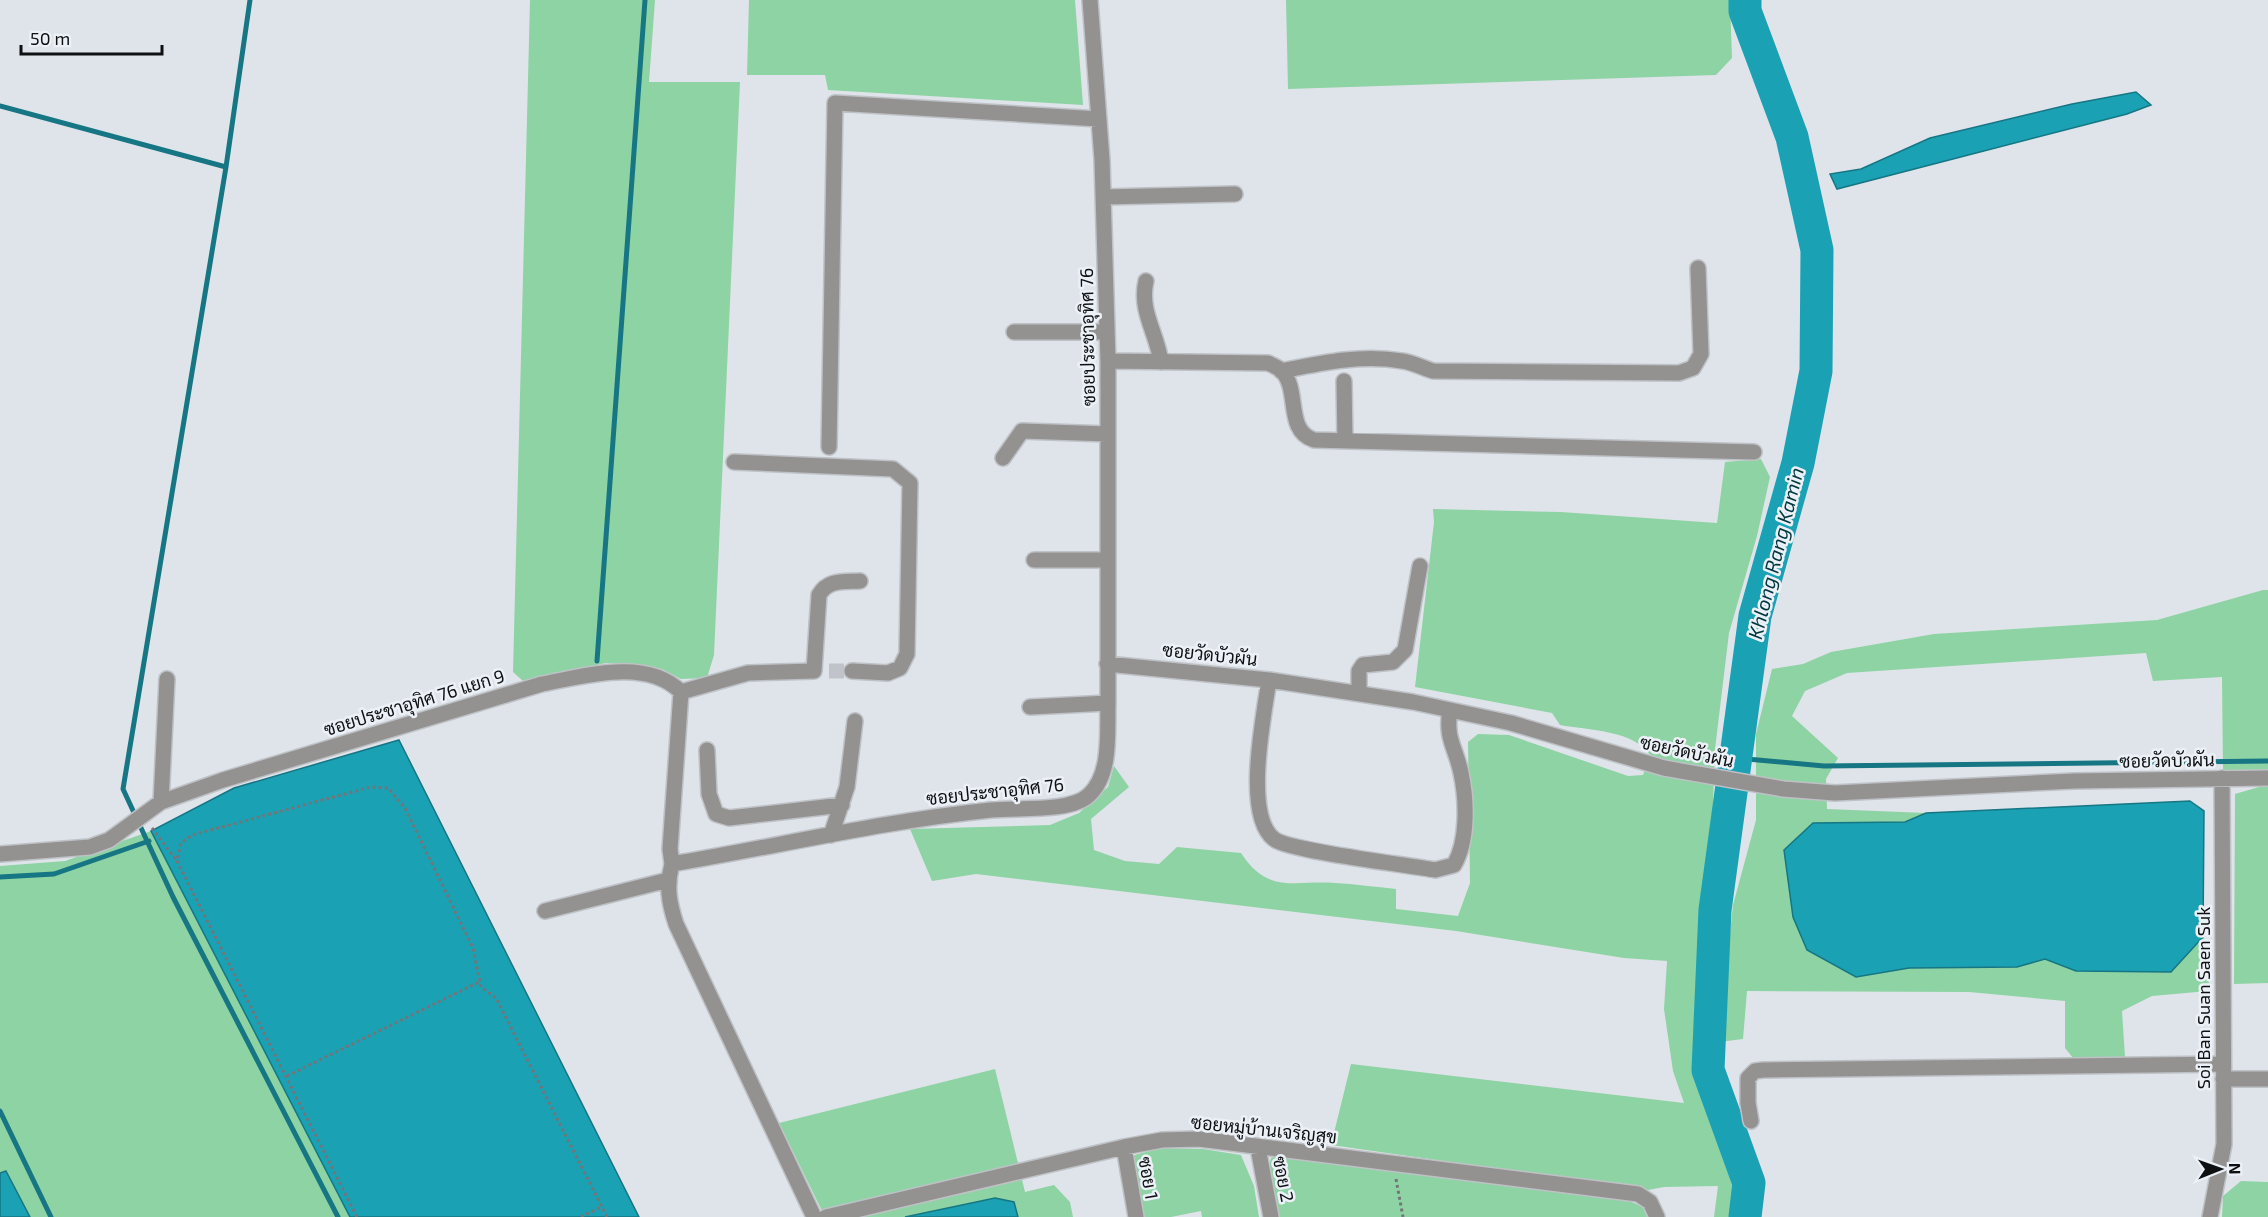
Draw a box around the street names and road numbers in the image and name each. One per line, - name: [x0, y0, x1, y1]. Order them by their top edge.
- street label: ซอยประชาอุทิศ 76: [1075, 268, 1101, 406]
- street label: ซอยวัดบัวผัน: [1161, 638, 1259, 670]
- street label: ซอยประชาอุทิศ 76 แยก 9: [321, 664, 508, 742]
- street label: ซอยวัดบัวผัน: [1638, 730, 1736, 772]
- street label: ซอยวัดบัวผัน: [2119, 748, 2215, 772]
- street label: ซอยประชาอุทิศ 76: [925, 773, 1065, 811]
- street label: Soi Ban Suan Saen Suk: [2192, 907, 2214, 1089]
- street label: ซอยหมู่บ้านเจริญสุข: [1190, 1110, 1338, 1151]
- street label: ซอย 2: [1269, 1154, 1299, 1204]
- street label: ซอย 1: [1134, 1155, 1164, 1201]

